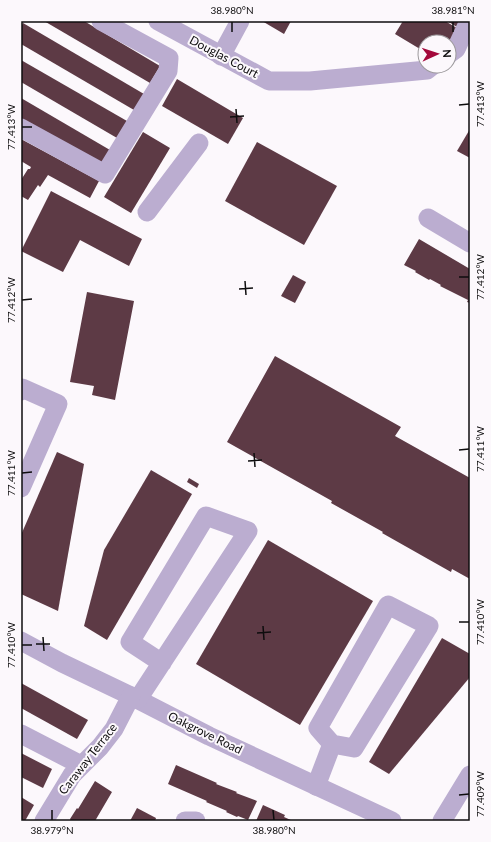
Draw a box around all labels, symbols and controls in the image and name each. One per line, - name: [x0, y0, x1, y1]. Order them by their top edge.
- text: 38.980°N: [210, 4, 254, 16]
- text: 38.981°N: [431, 4, 475, 16]
- street label: Douglas Court: [187, 32, 262, 81]
- north arrow: [417, 34, 457, 74]
- text: N: [441, 49, 454, 58]
- text: 77.413°W: [474, 80, 486, 127]
- text: 77.413°W: [5, 103, 17, 150]
- text: 77.412°W: [474, 253, 486, 300]
- text: 77.412°W: [5, 276, 17, 323]
- text: 77.411°W: [474, 425, 486, 472]
- text: 77.411°W: [5, 449, 17, 496]
- text: 77.410°W: [474, 598, 486, 645]
- text: 77.410°W: [5, 621, 17, 668]
- street label: Oakgrove Road: [166, 708, 245, 757]
- street label: Caraway Terrace: [55, 720, 120, 797]
- text: 77.409°W: [474, 770, 486, 817]
- text: 38.979°N: [30, 824, 74, 836]
- text: 38.980°N: [252, 824, 296, 836]

